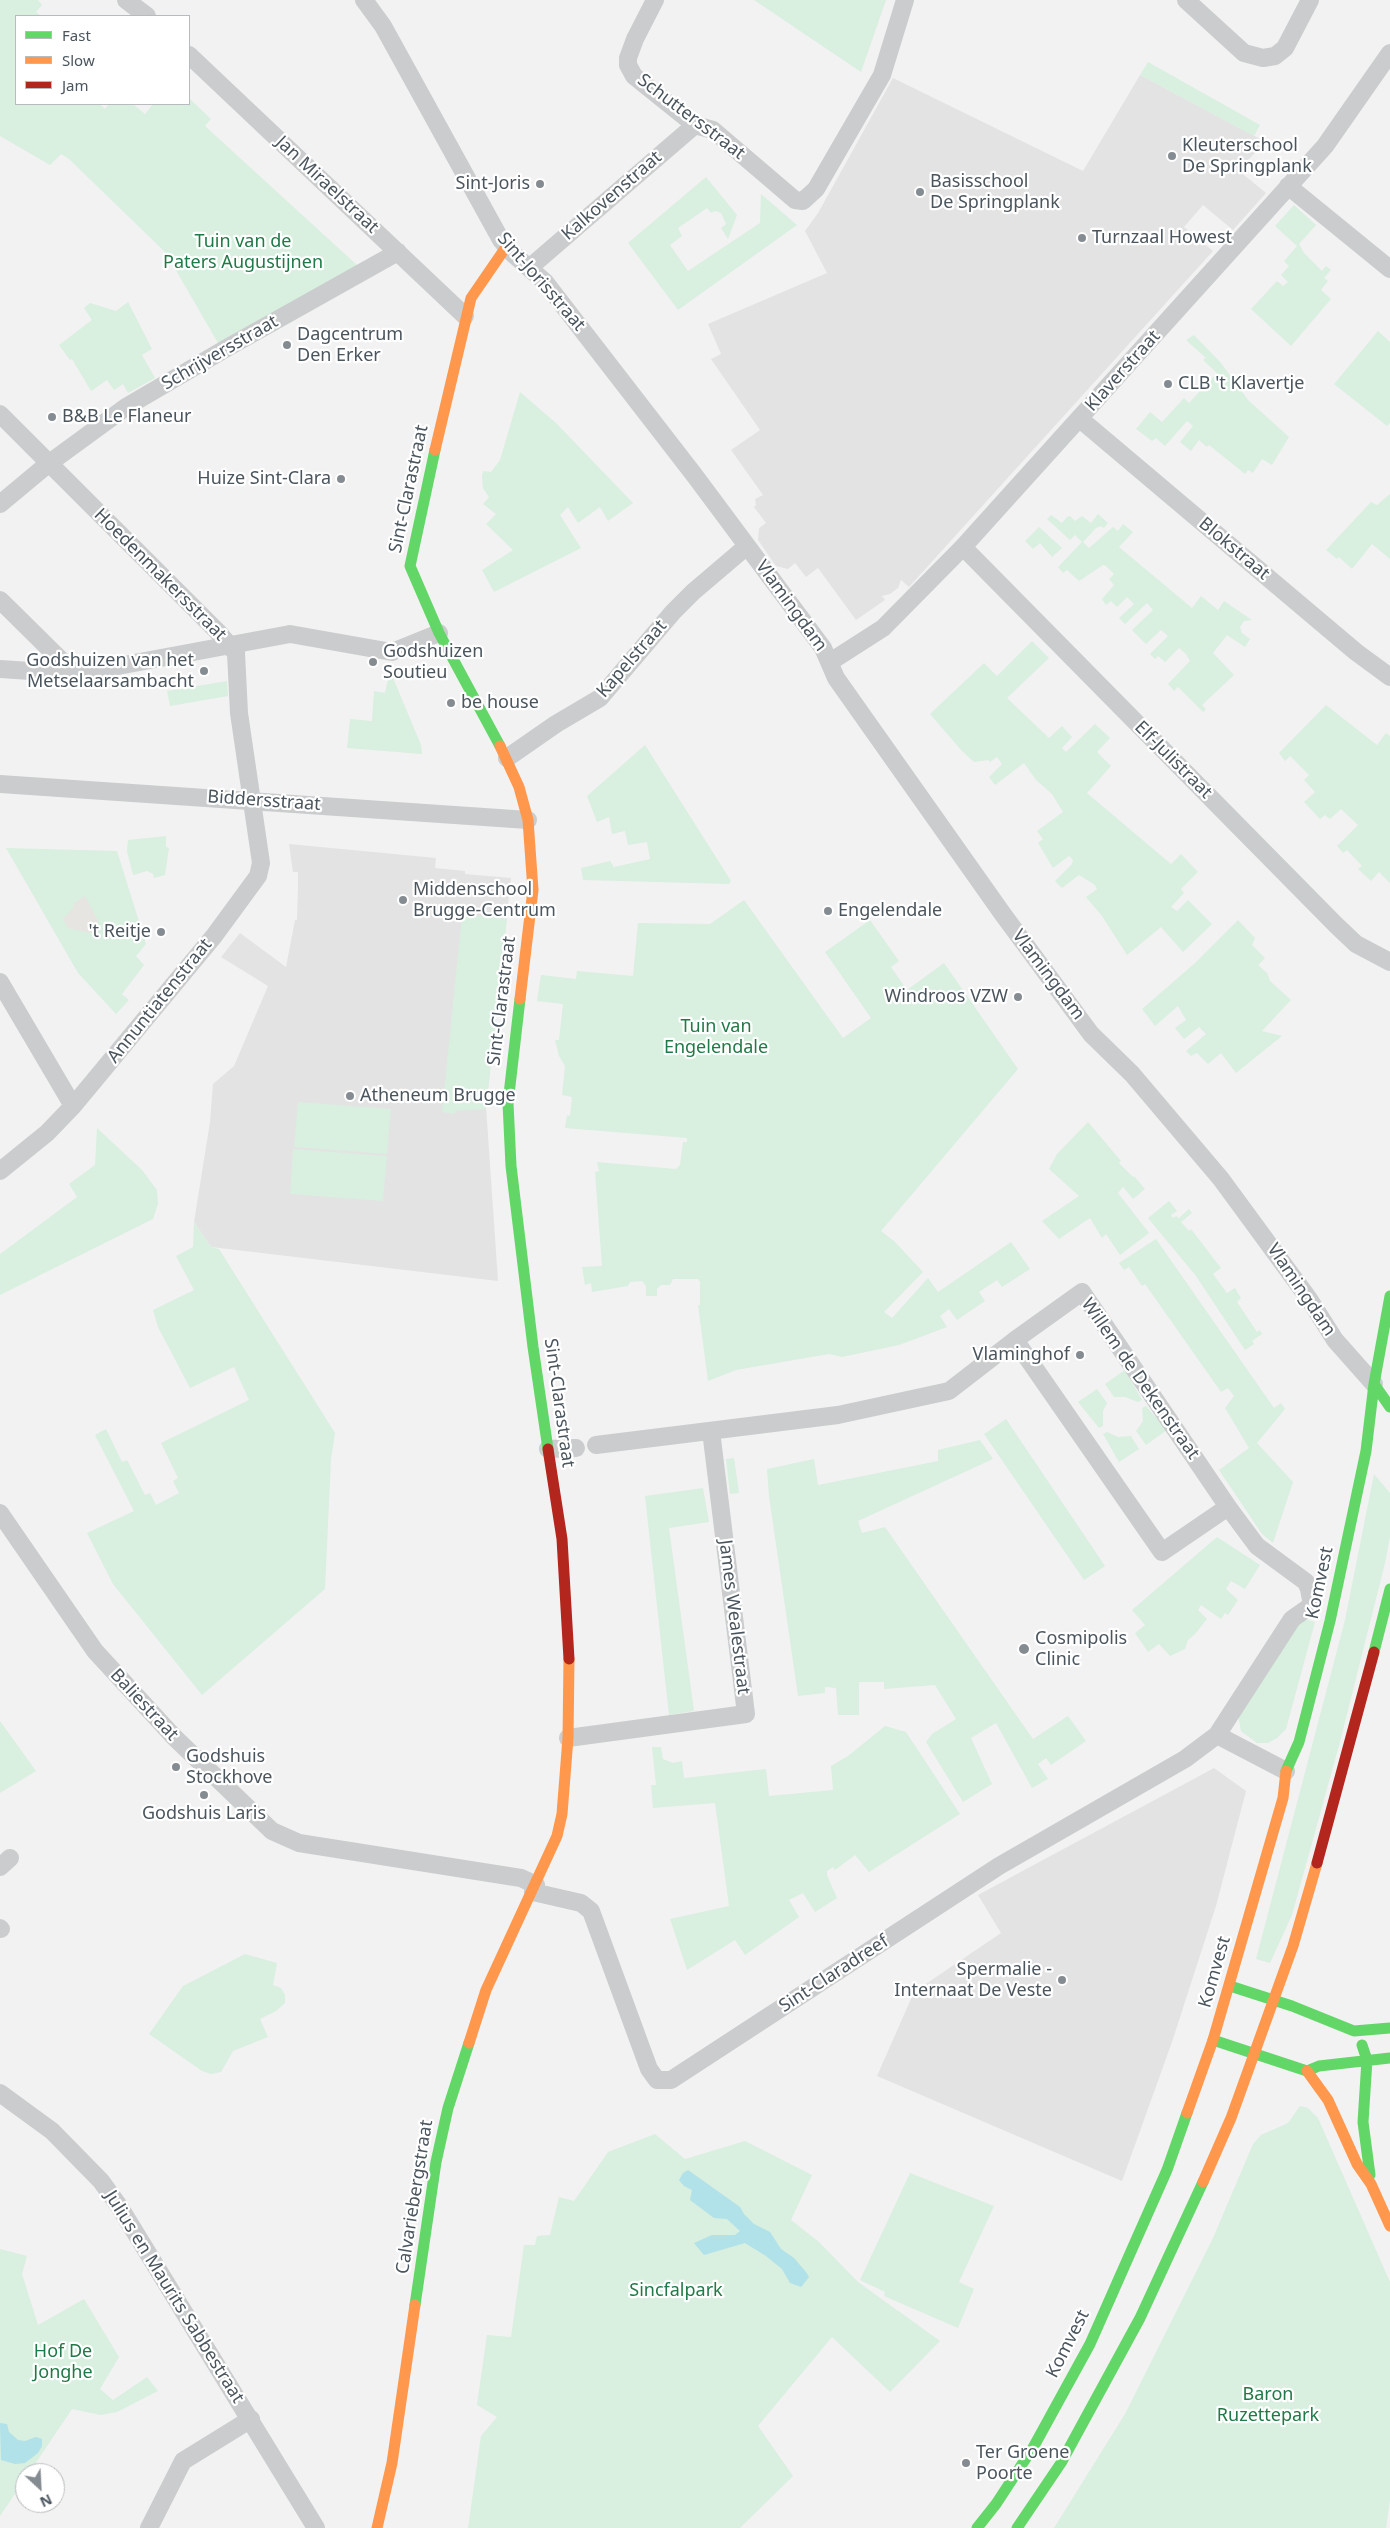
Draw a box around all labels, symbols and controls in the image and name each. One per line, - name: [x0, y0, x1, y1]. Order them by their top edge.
- legend: [15, 15, 190, 105]
- text: Fast: [62, 25, 91, 45]
- text: Slow: [62, 50, 95, 70]
- street label: Schuttersstraat: [633, 70, 749, 164]
- text: Jam: [62, 75, 89, 95]
- street label: Jan Miraelstraat: [271, 132, 383, 238]
- place label: Kleuterschool De Springplank: [1182, 135, 1312, 178]
- street label: Kalkovenstraat: [558, 147, 666, 245]
- marker: Kleuterschool De Springplank: [1166, 150, 1178, 162]
- place label: Basisschool De Springplank: [930, 171, 1060, 213]
- place label: Sint-Joris: [456, 173, 530, 195]
- marker: Sint-Joris: [534, 178, 546, 190]
- marker: Basisschool De Springplank: [914, 186, 926, 198]
- place label: Turnzaal Howest: [1092, 227, 1232, 249]
- street label: Sint-Jorisstraat: [492, 228, 590, 336]
- park label: Tuin van de Paters Augustijnen: [163, 231, 323, 274]
- marker: Turnzaal Howest: [1076, 232, 1088, 244]
- street label: Schrijversstraat: [158, 311, 282, 395]
- place label: Dagcentrum Den Erker: [297, 324, 403, 366]
- street label: Klaverstraat: [1081, 326, 1165, 416]
- marker: Dagcentrum Den Erker: [281, 339, 293, 351]
- place label: CLB 't Klavertje: [1178, 373, 1304, 395]
- marker: CLB 't Klavertje: [1162, 378, 1174, 390]
- place label: B&B Le Flaneur: [62, 406, 191, 428]
- marker: B&B Le Flaneur: [46, 411, 58, 423]
- street label: Sint-Clarastraat: [385, 423, 433, 555]
- place label: Huize Sint-Clara: [197, 468, 331, 490]
- marker: Huize Sint-Clara: [335, 473, 347, 485]
- street label: Hoedenmakersstraat: [89, 504, 231, 646]
- street label: Blokstraat: [1194, 513, 1274, 585]
- street label: Vlamingdam: [751, 556, 831, 656]
- street label: Kapelstraat: [592, 616, 672, 702]
- place label: Godshuizen Soutieu: [383, 641, 483, 684]
- place label: Godshuizen van het Metselaarsambacht: [26, 650, 194, 692]
- marker: Godshuizen Soutieu: [367, 656, 379, 668]
- marker: Godshuizen van het Metselaarsambacht: [198, 665, 210, 677]
- place label: be house: [461, 692, 539, 714]
- marker: be house: [445, 697, 457, 709]
- street label: Elf-Julistraat: [1130, 717, 1216, 803]
- street label: Biddersstraat: [207, 786, 321, 816]
- place label: Middenschool Brugge-Centrum: [413, 879, 556, 922]
- marker: Middenschool Brugge-Centrum: [397, 894, 409, 906]
- place label: Engelendale: [838, 900, 942, 922]
- marker: Engelendale: [822, 905, 834, 917]
- place label: 't Reitje: [88, 921, 151, 943]
- marker: 't Reitje: [155, 926, 167, 938]
- street label: Vlamingdam: [1007, 926, 1089, 1024]
- street label: Annuntiatenstraat: [103, 934, 217, 1068]
- street label: Sint-Clarastraat: [483, 935, 521, 1067]
- place label: Windroos VZW: [884, 986, 1008, 1008]
- marker: Windroos VZW: [1012, 991, 1024, 1003]
- park label: Tuin van Engelendale: [664, 1016, 768, 1058]
- place label: Atheneum Brugge: [360, 1085, 516, 1107]
- marker: Atheneum Brugge: [344, 1090, 356, 1102]
- street label: Vlamingdam: [1262, 1240, 1340, 1340]
- street label: Willem de Dekenstraat: [1076, 1294, 1204, 1464]
- street label: Sint-Clarastraat: [539, 1337, 579, 1469]
- place label: Vlaminghof: [973, 1344, 1070, 1366]
- marker: Vlaminghof: [1074, 1349, 1086, 1361]
- street label: James Wealestraat: [714, 1538, 754, 1696]
- street label: Komvest: [1302, 1545, 1338, 1621]
- place label: Cosmipolis Clinic: [1035, 1628, 1127, 1670]
- marker: Cosmipolis Clinic: [1017, 1642, 1031, 1656]
- street label: Baliestraat: [105, 1665, 183, 1745]
- place label: Godshuis Stockhove: [186, 1746, 272, 1788]
- marker: Godshuis Stockhove: [170, 1761, 182, 1773]
- marker: Godshuis Laris: [198, 1789, 210, 1801]
- place label: Godshuis Laris: [142, 1803, 266, 1825]
- street label: Sint-Claradreef: [775, 1931, 893, 2017]
- street label: Komvest: [1195, 1934, 1235, 2010]
- place label: Spermalie - Internaat De Veste: [894, 1959, 1052, 2002]
- marker: Spermalie - Internaat De Veste: [1056, 1974, 1068, 1986]
- street label: Calvariebergstraat: [392, 2118, 438, 2276]
- street label: Julius en Maurits Sabbestraat: [100, 2187, 248, 2407]
- park label: Sincfalpark: [629, 2280, 723, 2302]
- street label: Komvest: [1042, 2306, 1094, 2382]
- park label: Hof De Jonghe: [33, 2341, 93, 2384]
- park label: Baron Ruzettepark: [1217, 2384, 1319, 2426]
- place label: Ter Groene Poorte: [976, 2442, 1070, 2484]
- marker: Ter Groene Poorte: [960, 2457, 972, 2469]
- north arrow: [15, 2463, 65, 2513]
- text: N: [37, 2490, 55, 2512]

